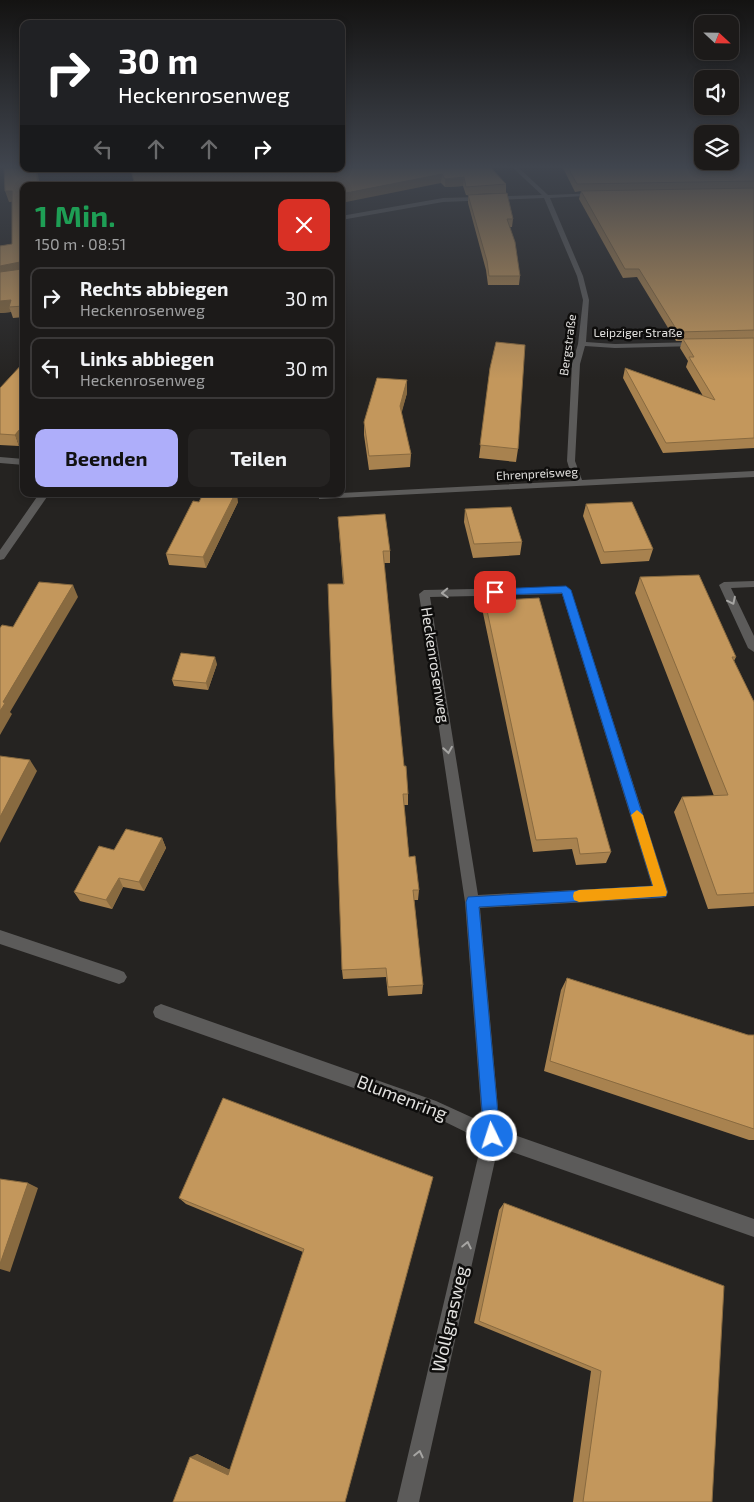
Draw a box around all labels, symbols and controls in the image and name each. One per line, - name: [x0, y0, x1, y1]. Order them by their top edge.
- north arrow: [694, 15, 739, 60]
- map controls: [694, 15, 739, 170]
- text: 30 m: [118, 39, 198, 81]
- icon: right: [35, 40, 100, 105]
- button: sound: [694, 70, 739, 115]
- text: Heckenrosenweg: [118, 81, 290, 107]
- button: layers: [694, 125, 739, 170]
- icon: left: [89, 135, 117, 163]
- icon: ahead: [142, 135, 170, 163]
- icon: ahead: [195, 135, 223, 163]
- icon: right: [248, 135, 276, 163]
- text: 1 Min.: [35, 197, 116, 233]
- button: close: [278, 199, 330, 251]
- text: 150 m · 08:51: [35, 234, 126, 253]
- text: Rechts abbiegen: [80, 277, 228, 300]
- icon: right: [37, 284, 65, 312]
- text: 30 m: [285, 287, 328, 310]
- text: Heckenrosenweg: [80, 300, 205, 319]
- street label: Bergstraße: [556, 313, 578, 377]
- street label: Leipziger Straße: [593, 325, 683, 339]
- text: Links abbiegen: [80, 347, 214, 370]
- icon: left: [37, 354, 65, 382]
- text: 30 m: [285, 357, 328, 380]
- text: Heckenrosenweg: [80, 370, 205, 389]
- button: Beenden: [35, 429, 178, 487]
- button: Teilen: [188, 429, 330, 487]
- street label: Ehrenpreisweg: [496, 464, 579, 482]
- pin: [474, 571, 516, 613]
- icon: arrive: [481, 578, 509, 606]
- one-way arrow: [441, 588, 449, 599]
- one-way arrow: [725, 596, 736, 605]
- street label: Heckenrosenweg: [418, 606, 454, 725]
- one-way arrow: [443, 746, 453, 755]
- street label: Blumenring: [354, 1070, 451, 1124]
- position arrow: [465, 1109, 517, 1161]
- one-way arrow: [461, 1240, 472, 1249]
- street label: Wollgrasweg: [426, 1263, 472, 1374]
- one-way arrow: [413, 1450, 424, 1459]

